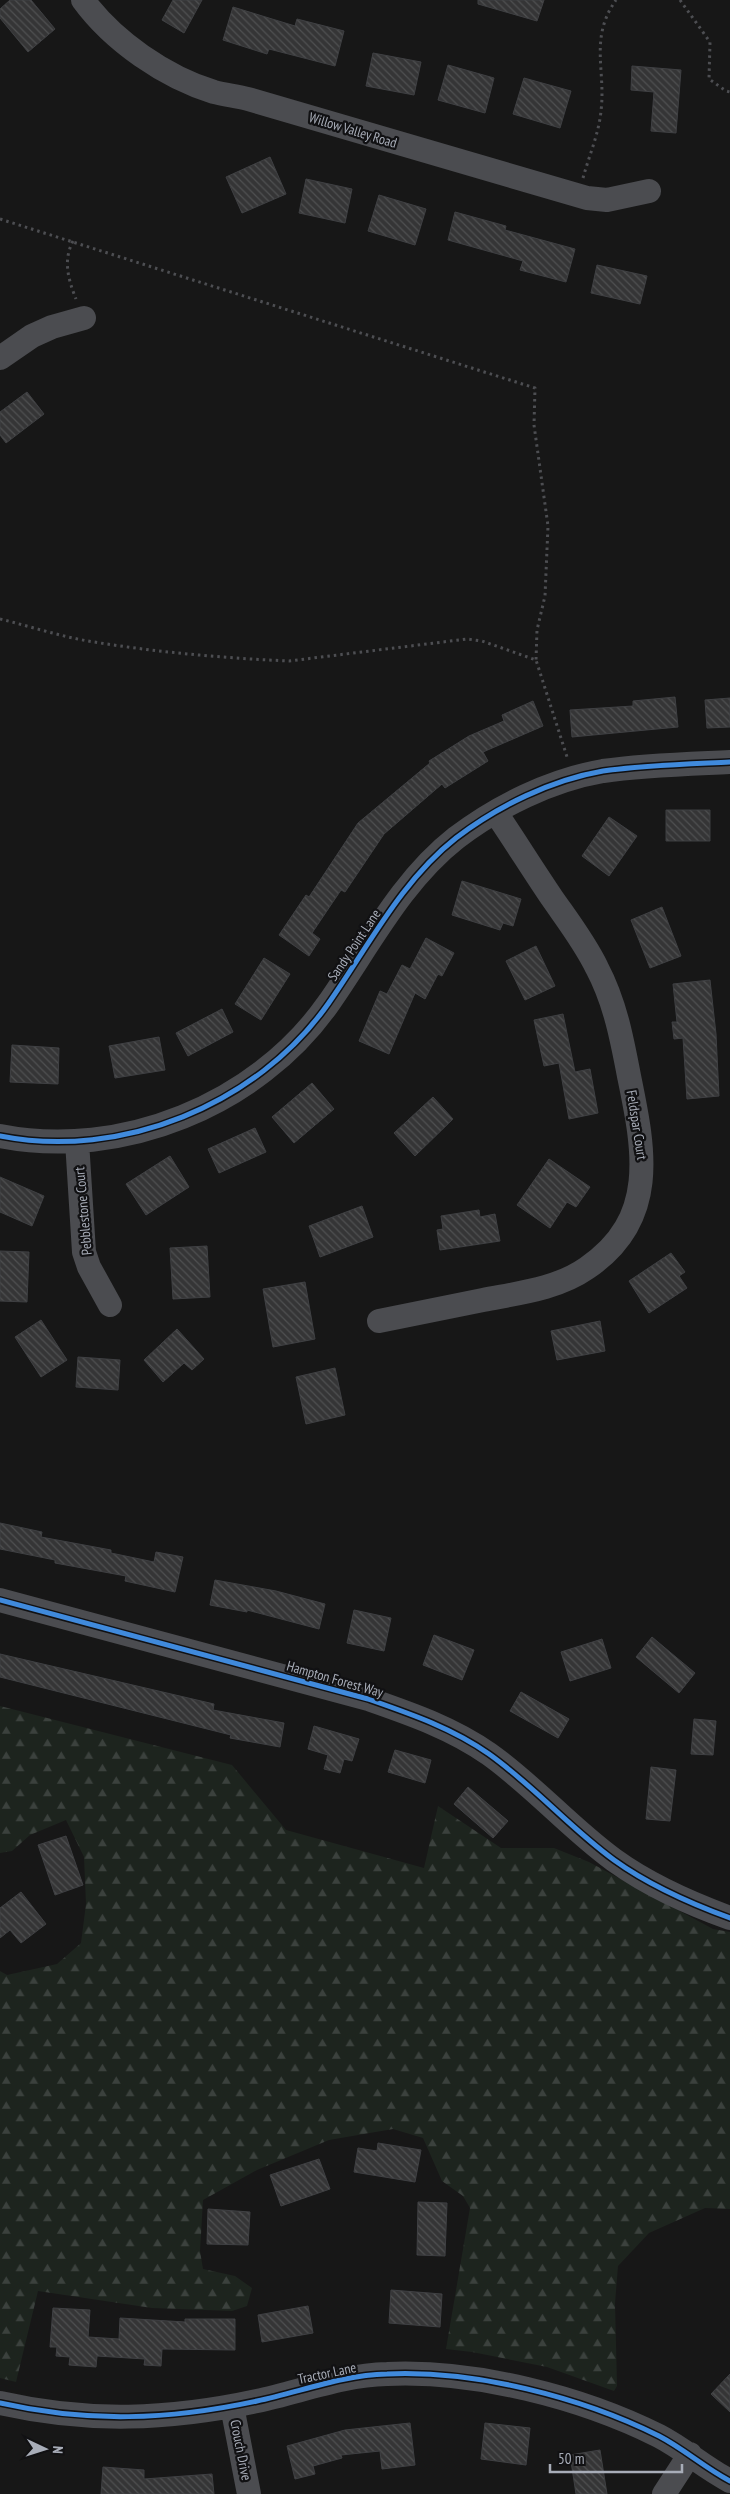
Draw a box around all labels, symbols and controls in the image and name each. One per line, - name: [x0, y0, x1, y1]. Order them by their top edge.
- street label: Willow Valley Road: [307, 108, 399, 152]
- street label: Sandy Point Lane: [323, 905, 385, 984]
- street label: Feldspar Court: [623, 1089, 651, 1161]
- street label: Pebblestone Court: [70, 1166, 96, 1256]
- street label: Hampton Forest Way: [285, 1657, 386, 1702]
- street label: Tractor Lane: [296, 2358, 358, 2388]
- street label: Crouch Drive: [226, 2418, 256, 2482]
- north arrow: [20, 2424, 70, 2474]
- scale bar: [550, 2442, 682, 2474]
- text: N: [49, 2446, 67, 2454]
- text: 50 m: [558, 2449, 584, 2468]

